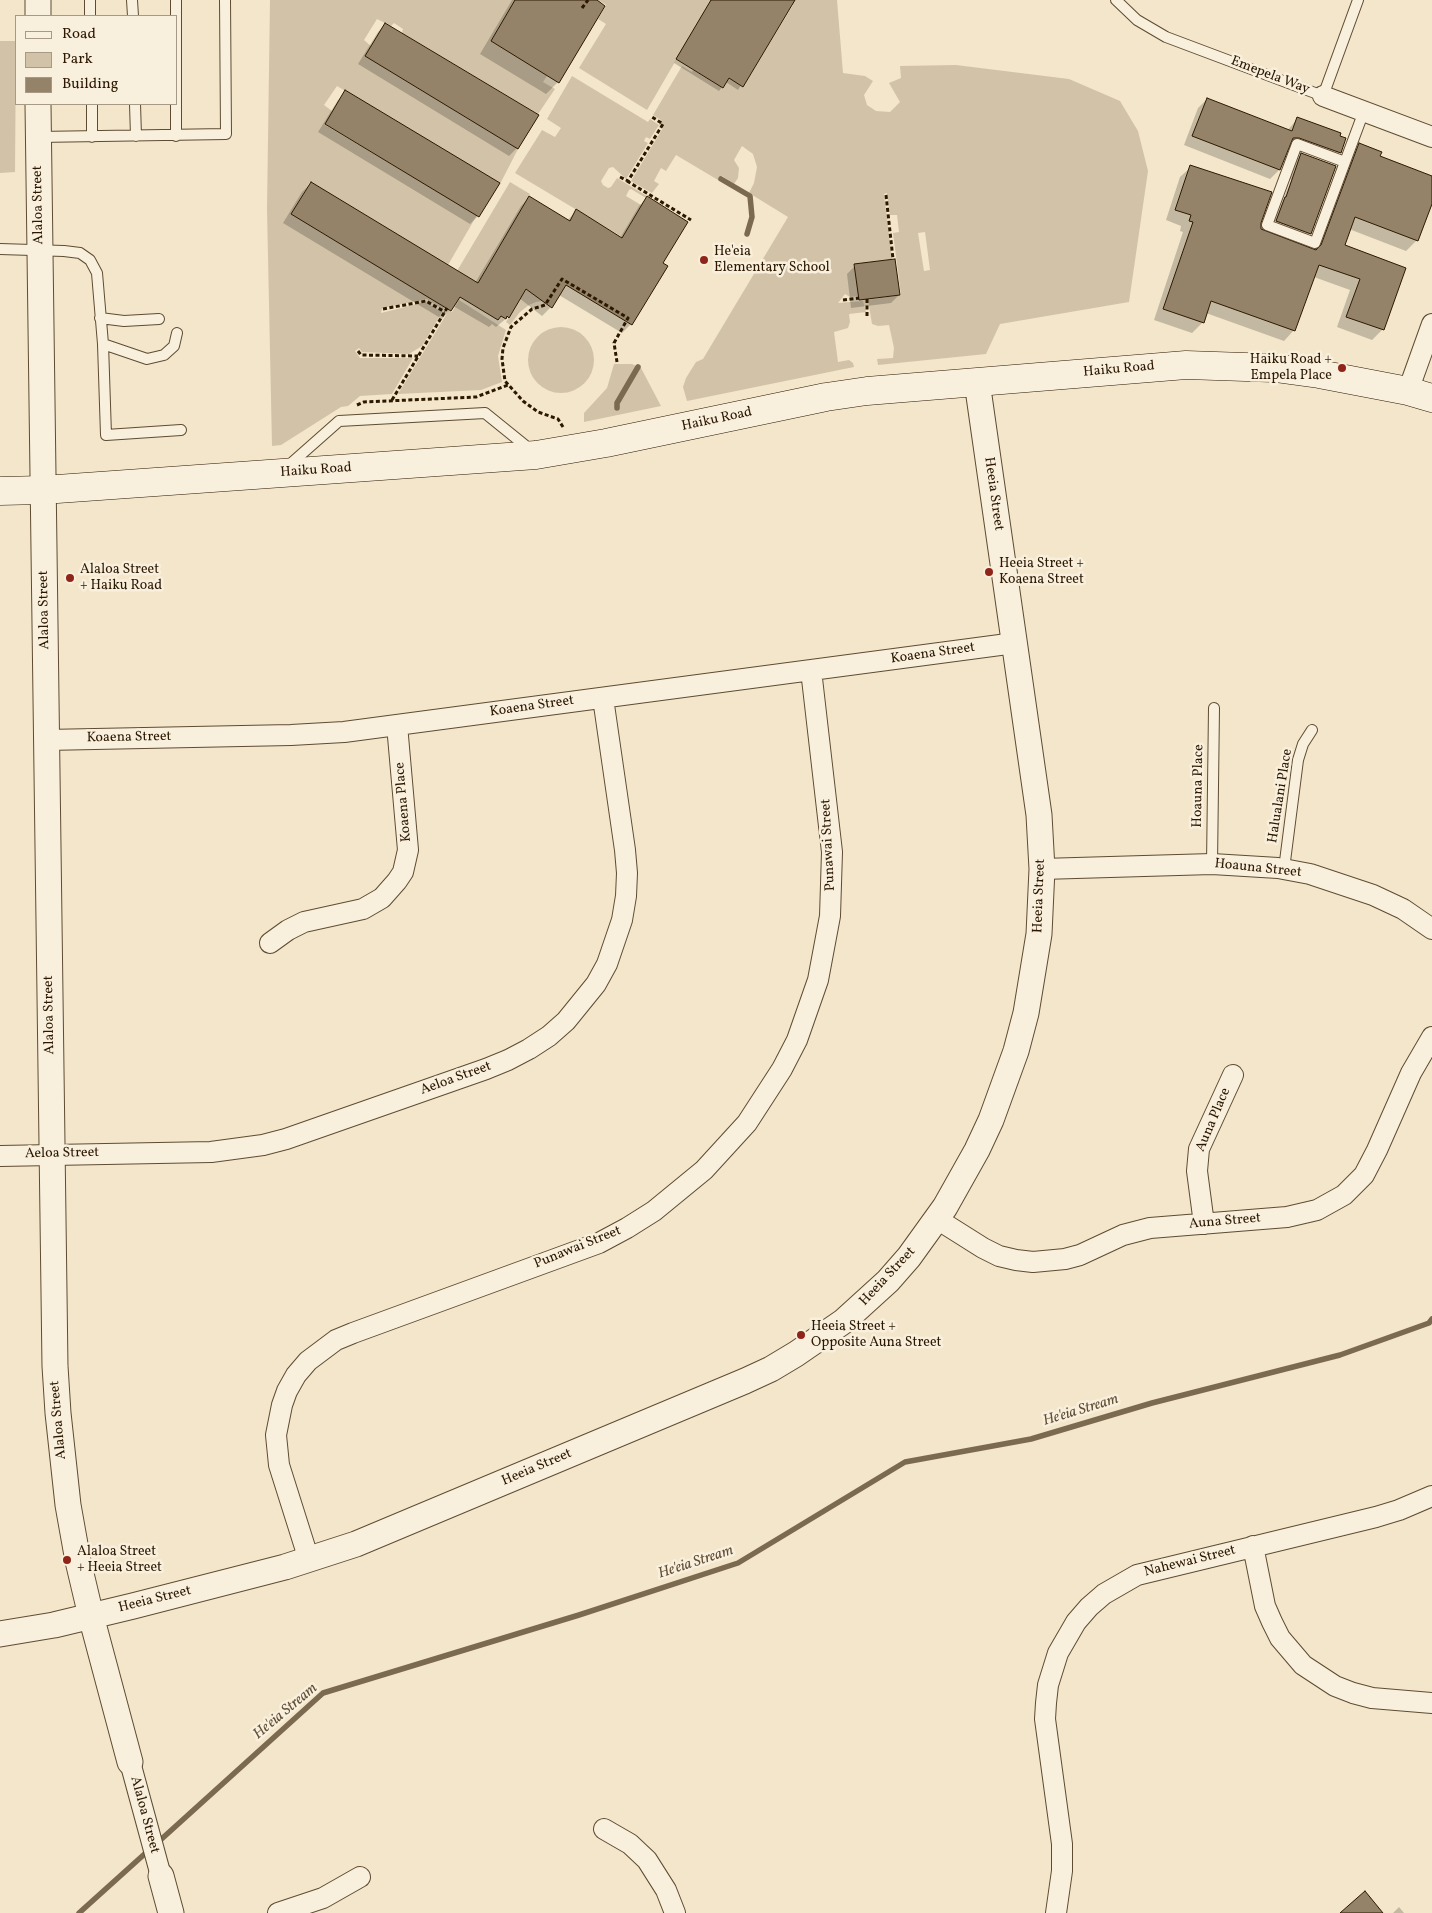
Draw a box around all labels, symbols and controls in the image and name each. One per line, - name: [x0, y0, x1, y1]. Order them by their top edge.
- legend: [15, 15, 178, 105]
- text: Road: [62, 24, 96, 45]
- text: Park: [62, 49, 93, 70]
- street label: Emepela Way: [1228, 53, 1312, 99]
- text: Building: [62, 74, 118, 95]
- street label: Alaloa Street: [30, 165, 48, 245]
- place label: He'eia Elementary School: [714, 244, 830, 276]
- marker: He'eia Elementary School: [698, 254, 710, 266]
- place label: Haiku Road + Empela Place: [1250, 352, 1332, 384]
- street label: Haiku Road: [1083, 359, 1155, 381]
- marker: Haiku Road + Empela Place: [1336, 362, 1348, 374]
- street label: Haiku Road: [680, 404, 754, 436]
- street label: Heeia Street: [979, 456, 1007, 532]
- street label: Haiku Road: [280, 460, 352, 482]
- place label: Heeia Street + Koaena Street: [999, 556, 1084, 588]
- place label: Alaloa Street + Haiku Road: [80, 562, 162, 594]
- marker: Heeia Street + Koaena Street: [983, 566, 995, 578]
- street label: Alaloa Street: [36, 570, 54, 650]
- marker: Alaloa Street + Haiku Road: [64, 572, 76, 584]
- street label: Koaena Street: [890, 640, 976, 668]
- street label: Koaena Street: [489, 693, 575, 721]
- street label: Koaena Street: [86, 729, 172, 747]
- street label: Hoauna Place: [1190, 744, 1208, 828]
- street label: Halualani Place: [1265, 748, 1297, 844]
- street label: Koaena Place: [392, 761, 416, 843]
- street label: Punawai Street: [818, 798, 840, 892]
- street label: Hoauna Street: [1214, 856, 1302, 882]
- street label: Heeia Street: [1030, 858, 1050, 934]
- street label: Alaloa Street: [41, 975, 59, 1055]
- street label: Aeloa Street: [418, 1058, 494, 1100]
- street label: Auna Place: [1193, 1086, 1235, 1154]
- street label: Aeloa Street: [25, 1145, 99, 1163]
- street label: Auna Street: [1188, 1210, 1262, 1234]
- street label: Punawai Street: [532, 1223, 624, 1273]
- street label: Heeia Street: [856, 1244, 920, 1310]
- place label: Heeia Street + Opposite Auna Street: [811, 1319, 941, 1351]
- marker: Heeia Street + Opposite Auna Street: [795, 1329, 807, 1341]
- street label: Alaloa Street: [47, 1380, 71, 1460]
- water label: He'eia Stream: [1041, 1391, 1121, 1431]
- street label: Heeia Street: [499, 1446, 575, 1490]
- water label: He'eia Stream: [656, 1542, 736, 1584]
- street label: Nahewai Street: [1143, 1543, 1237, 1581]
- place label: Alaloa Street + Heeia Street: [77, 1544, 162, 1576]
- marker: Alaloa Street + Heeia Street: [61, 1554, 73, 1566]
- street label: Heeia Street: [117, 1583, 193, 1617]
- water label: He'eia Stream: [250, 1680, 322, 1744]
- street label: Alaloa Street: [126, 1775, 162, 1855]

